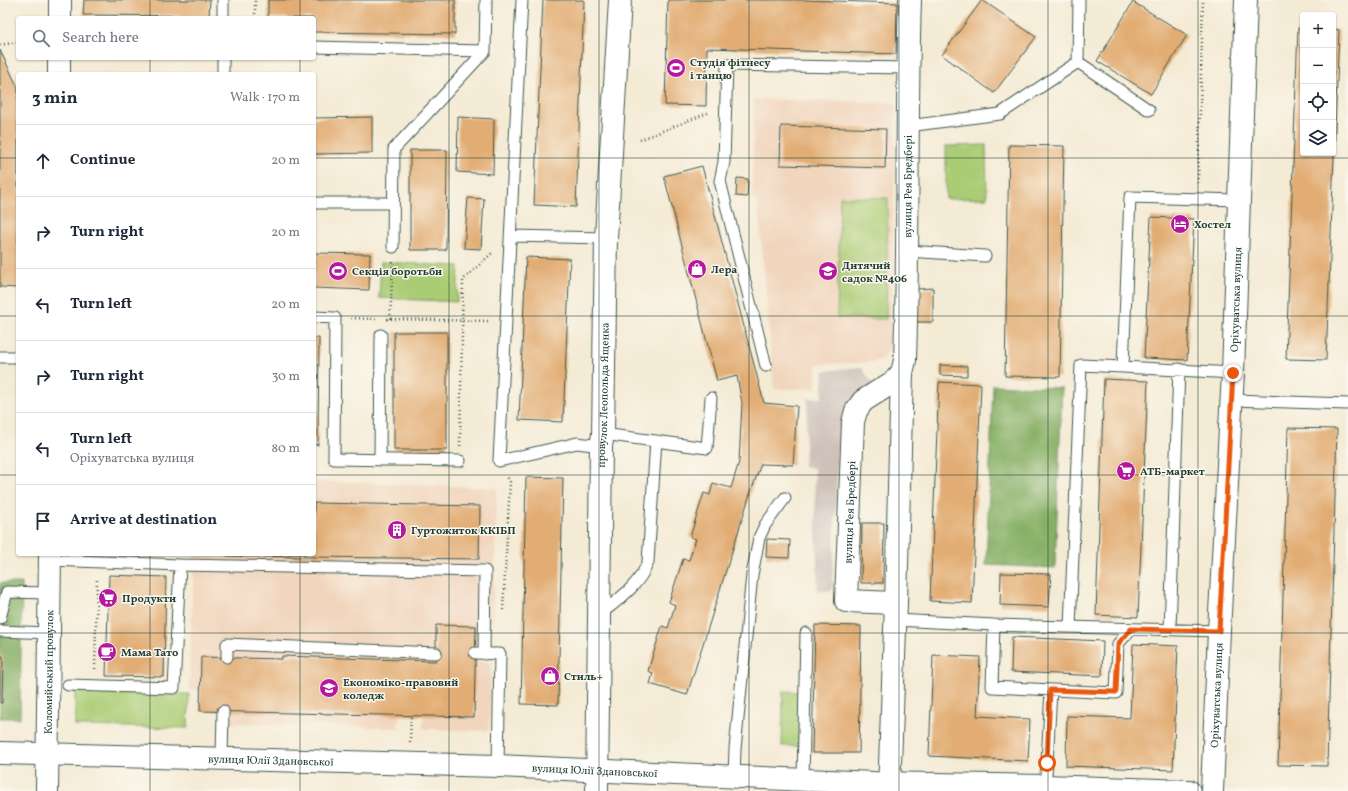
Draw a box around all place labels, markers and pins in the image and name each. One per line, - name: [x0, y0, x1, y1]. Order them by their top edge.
- place label: Студія фітнесу і танцю: [690, 56, 771, 84]
- sports icon: Студія фітнесу і танцю: [665, 57, 687, 79]
- hotel icon: Хостел: [1169, 213, 1191, 235]
- place label: Хостел: [1194, 218, 1231, 233]
- shop icon: Лера: [686, 258, 708, 280]
- place label: Дитячий садок №406: [842, 259, 907, 287]
- sports icon: Секція боротьби: [327, 260, 349, 282]
- school or university icon: Дитячий садок №406: [817, 260, 839, 282]
- place label: Лера: [711, 263, 737, 278]
- place label: Секція боротьби: [352, 265, 442, 280]
- supermarket icon: АТБ-маркет: [1115, 460, 1137, 482]
- place label: АТБ-маркет: [1140, 465, 1205, 480]
- building icon: Гуртожиток ККІБП: [386, 519, 408, 541]
- place label: Гуртожиток ККІБП: [411, 524, 516, 539]
- supermarket icon: Продукти: [97, 587, 119, 609]
- place label: Продукти: [122, 592, 176, 607]
- cafe icon: Мама Тато: [96, 641, 118, 663]
- place label: Мама Тато: [121, 646, 178, 661]
- shop icon: Стиль+: [539, 665, 561, 687]
- place label: Стиль+: [564, 670, 603, 685]
- place label: Економіко-правовий коледж: [343, 676, 458, 704]
- school or university icon: Економіко-правовий коледж: [318, 677, 340, 699]

